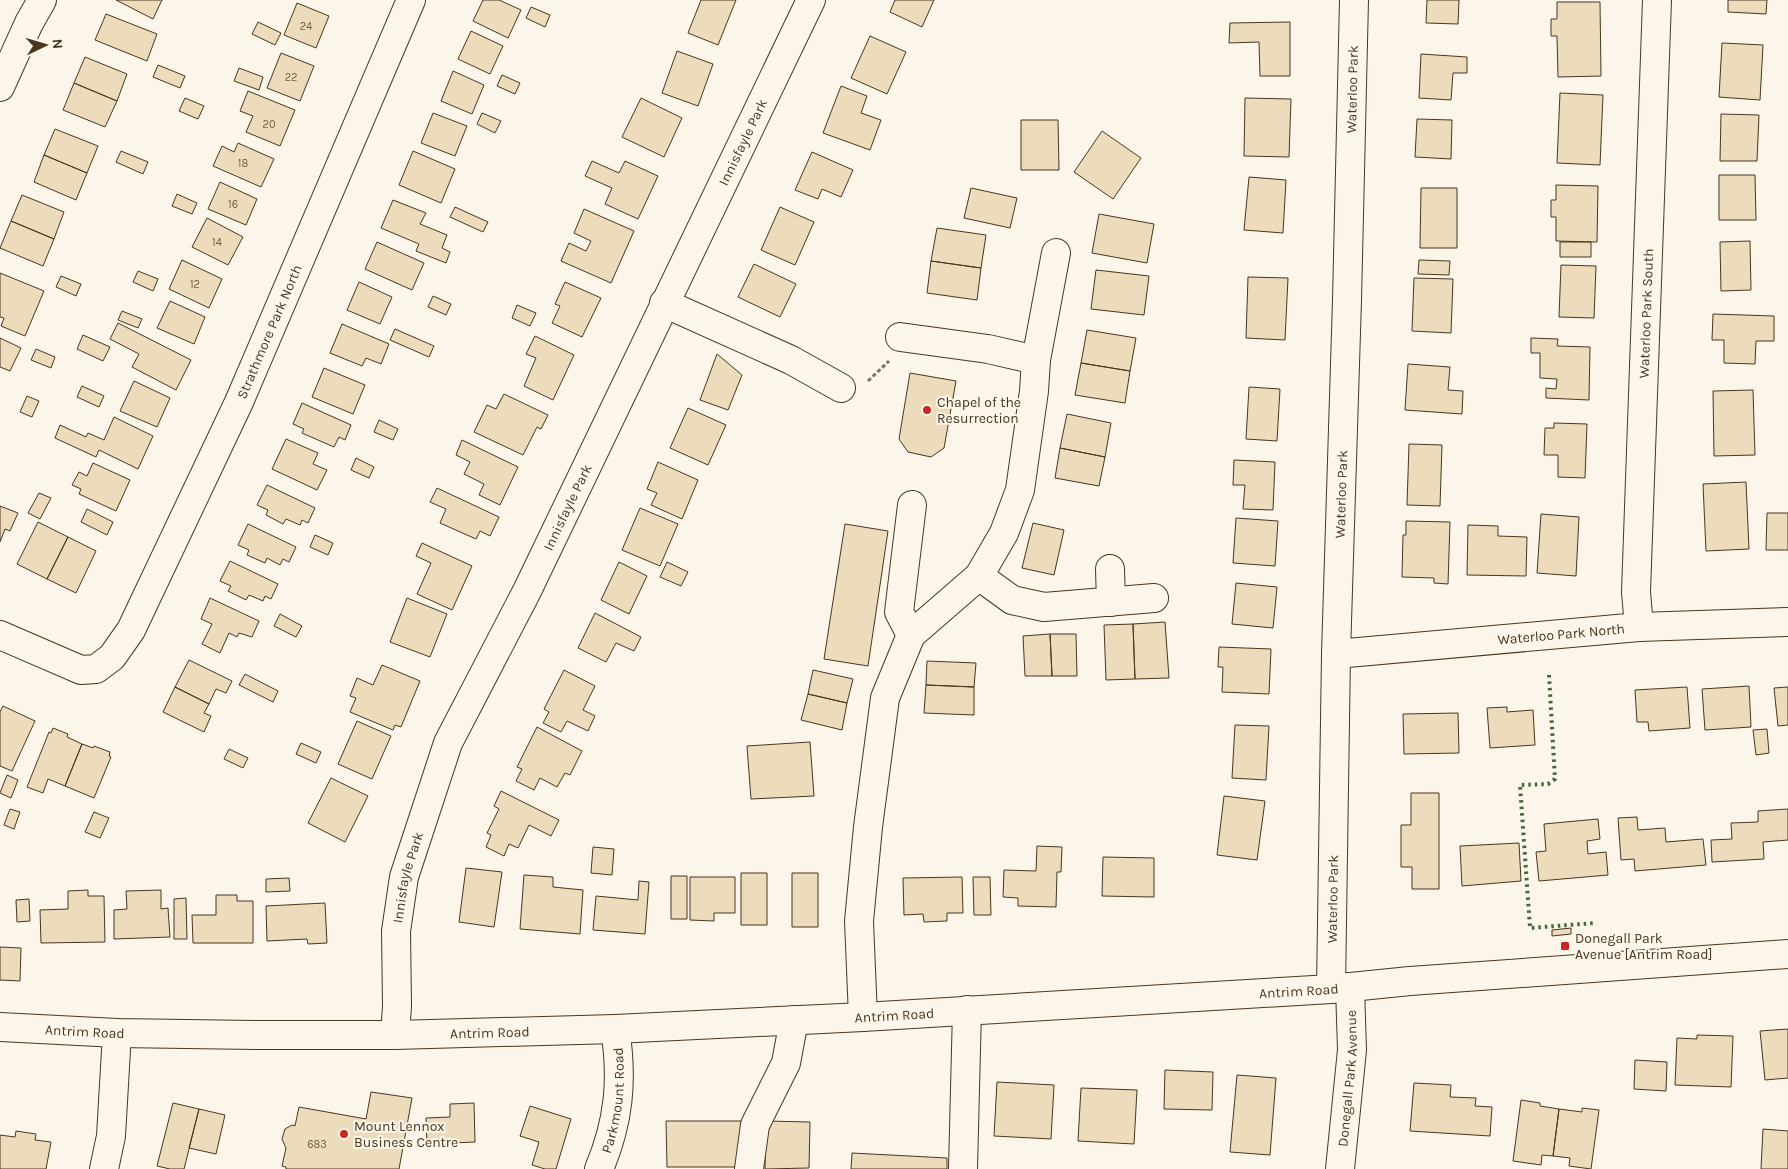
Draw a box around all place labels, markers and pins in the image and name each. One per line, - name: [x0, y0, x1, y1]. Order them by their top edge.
- place label: Chapel of the Resurrection: [937, 394, 1021, 427]
- marker: Chapel of the Resurrection: [921, 404, 933, 416]
- place label: Donegall Park Avenue [Antrim Road]: [1575, 930, 1712, 963]
- marker: Donegall Park Avenue [Antrim Road]: [1559, 940, 1571, 952]
- place label: Mount Lennox Business Centre: [354, 1118, 458, 1151]
- marker: Mount Lennox Business Centre: [338, 1128, 350, 1140]

